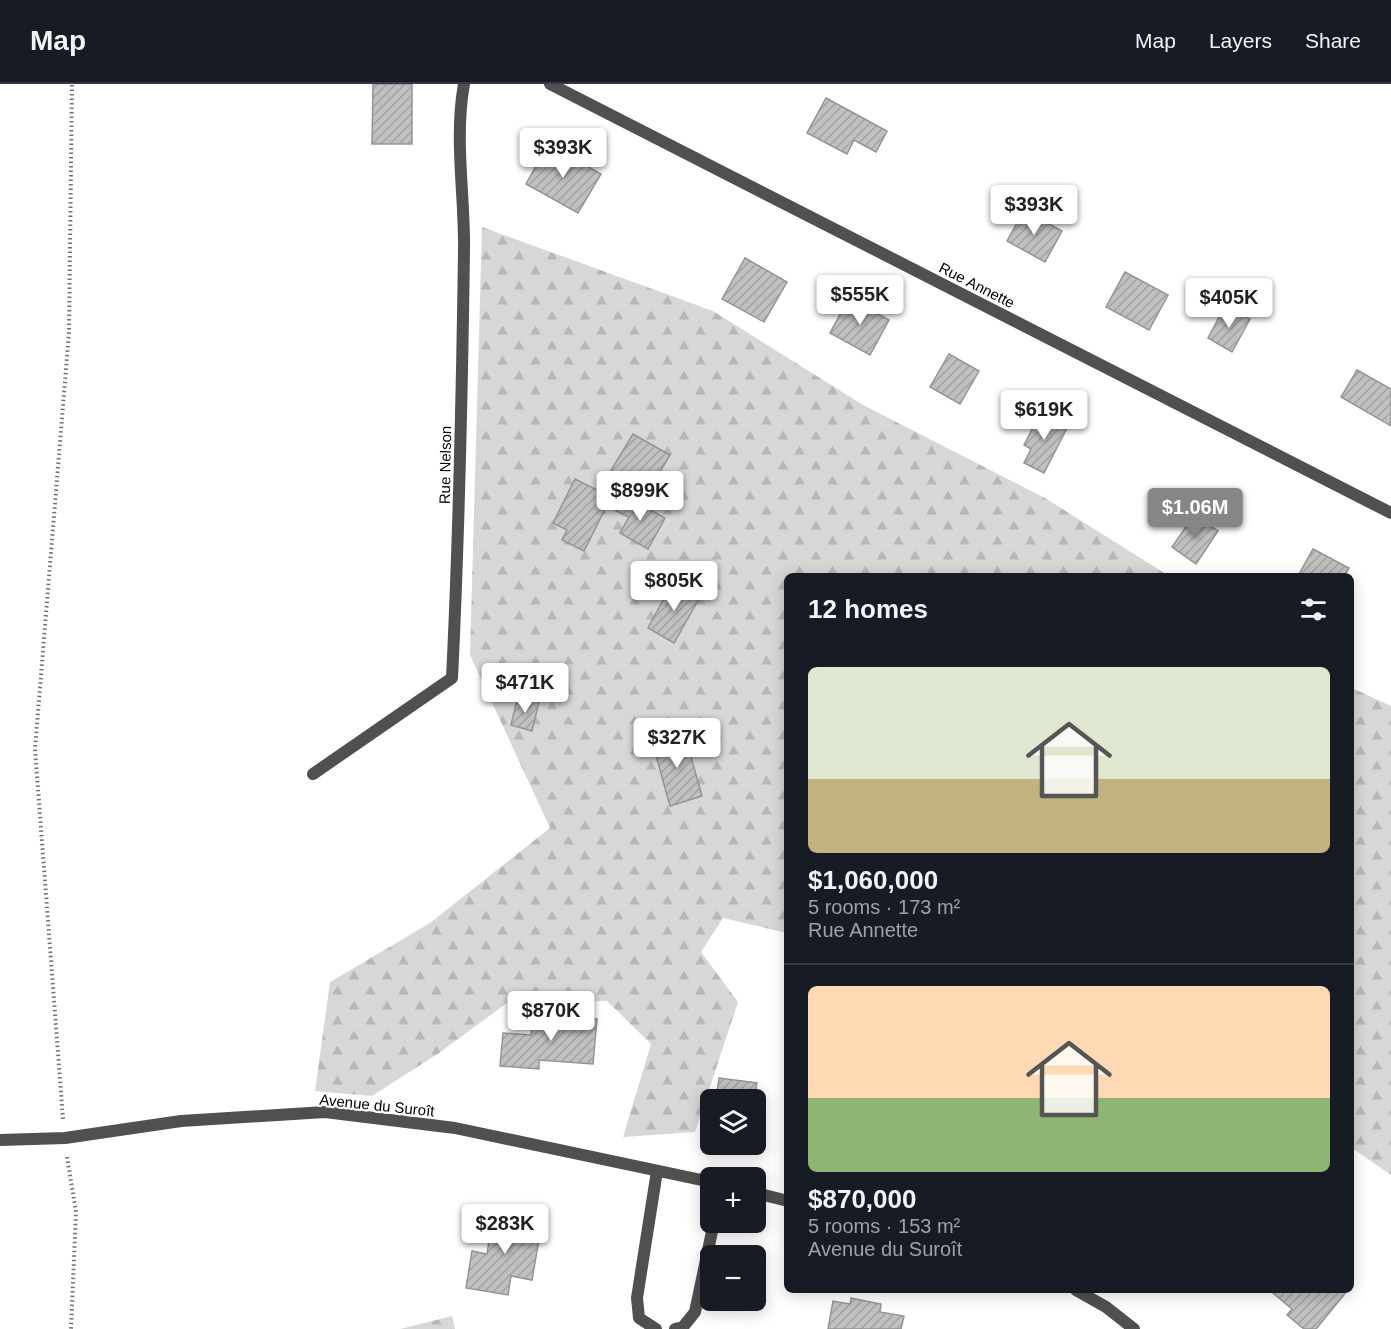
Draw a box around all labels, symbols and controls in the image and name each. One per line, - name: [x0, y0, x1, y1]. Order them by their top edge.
- text: Map: [30, 25, 86, 56]
- text: Map: [1135, 29, 1176, 52]
- text: Layers: [1209, 29, 1272, 52]
- text: Share: [1305, 29, 1361, 52]
- pin: $393K: [521, 128, 605, 179]
- text: $393K: [534, 136, 592, 158]
- pin: $393K: [992, 185, 1076, 236]
- text: $393K: [1005, 193, 1063, 215]
- street label: Rue Annette: [936, 259, 1018, 311]
- pin: $555K: [818, 275, 902, 326]
- pin: $405K: [1187, 278, 1271, 329]
- text: $555K: [831, 283, 889, 305]
- text: $405K: [1200, 286, 1258, 308]
- pin: $619K: [1002, 390, 1086, 441]
- text: $619K: [1015, 398, 1073, 420]
- street label: Rue Nelson: [436, 426, 454, 504]
- pin: $899K: [598, 471, 682, 522]
- text: $899K: [611, 479, 669, 501]
- pin: $1.06M: [1146, 488, 1244, 539]
- text: $1.06M: [1162, 496, 1228, 518]
- pin: $805K: [632, 561, 716, 612]
- text: $805K: [645, 569, 703, 591]
- icon: filters: [1297, 593, 1330, 626]
- text: 12 homes: [808, 594, 928, 624]
- pin: $471K: [483, 663, 567, 714]
- text: $471K: [496, 671, 554, 693]
- icon: home: [1015, 706, 1123, 814]
- pin: $327K: [635, 718, 719, 769]
- text: $327K: [648, 726, 706, 748]
- text: $1,060,000: [808, 865, 938, 895]
- text: 5 rooms · 173 m²: [808, 896, 960, 918]
- text: Rue Annette: [808, 919, 918, 941]
- pin: $870K: [509, 991, 593, 1042]
- text: $870K: [522, 999, 580, 1021]
- icon: home: [1015, 1025, 1123, 1133]
- map controls: [700, 1089, 766, 1311]
- button: layers: [700, 1089, 766, 1155]
- street label: Avenue du Suroît: [319, 1091, 436, 1120]
- button: +: [700, 1167, 766, 1233]
- text: $870,000: [808, 1184, 916, 1214]
- pin: $283K: [463, 1204, 547, 1255]
- text: $283K: [476, 1212, 534, 1234]
- text: 5 rooms · 153 m²: [808, 1215, 960, 1237]
- text: Avenue du Suroît: [808, 1238, 962, 1260]
- button: −: [700, 1245, 766, 1311]

